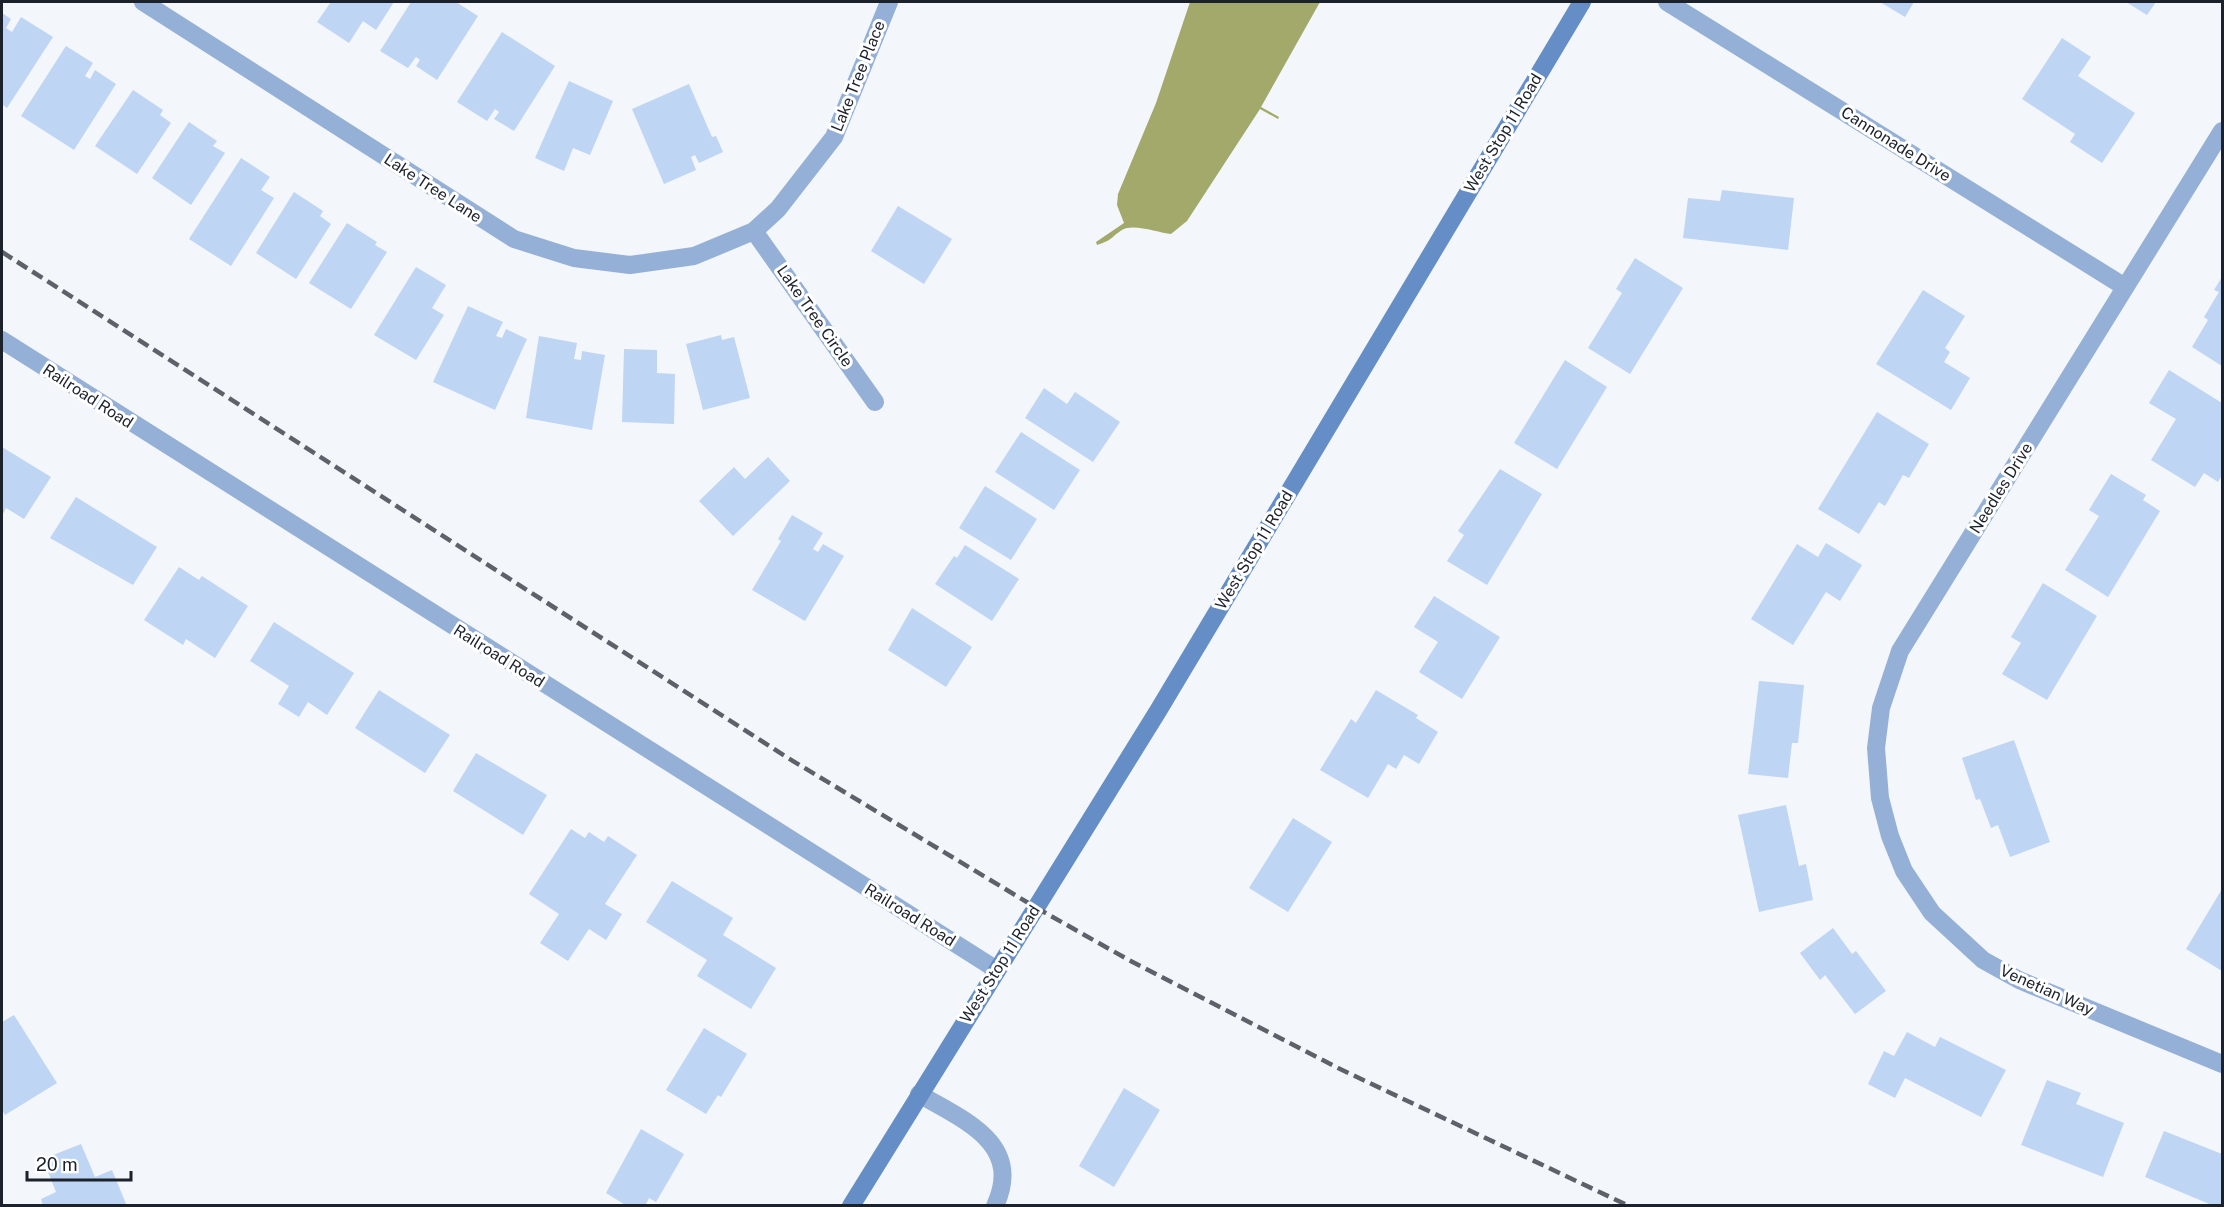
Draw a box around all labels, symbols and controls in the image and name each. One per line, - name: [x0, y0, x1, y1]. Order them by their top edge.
- street label: Lake Tree Place: [827, 18, 889, 134]
- street label: West Stop 11 Road: [1460, 70, 1546, 196]
- street label: Cannonade Drive: [1838, 103, 1954, 185]
- street label: Lake Tree Lane: [381, 149, 485, 227]
- street label: Lake Tree Circle: [773, 262, 857, 370]
- street label: Railroad Road: [39, 360, 137, 432]
- street label: Needles Drive: [1966, 439, 2036, 537]
- street label: West Stop 11 Road: [1211, 487, 1297, 613]
- street label: Railroad Road: [450, 620, 548, 692]
- street label: Railroad Road: [861, 879, 959, 951]
- street label: West Stop 11 Road: [956, 902, 1044, 1026]
- street label: Venetian Way: [1997, 961, 2097, 1019]
- scale bar: [27, 1144, 130, 1182]
- text: 20 m: [36, 1154, 78, 1175]

